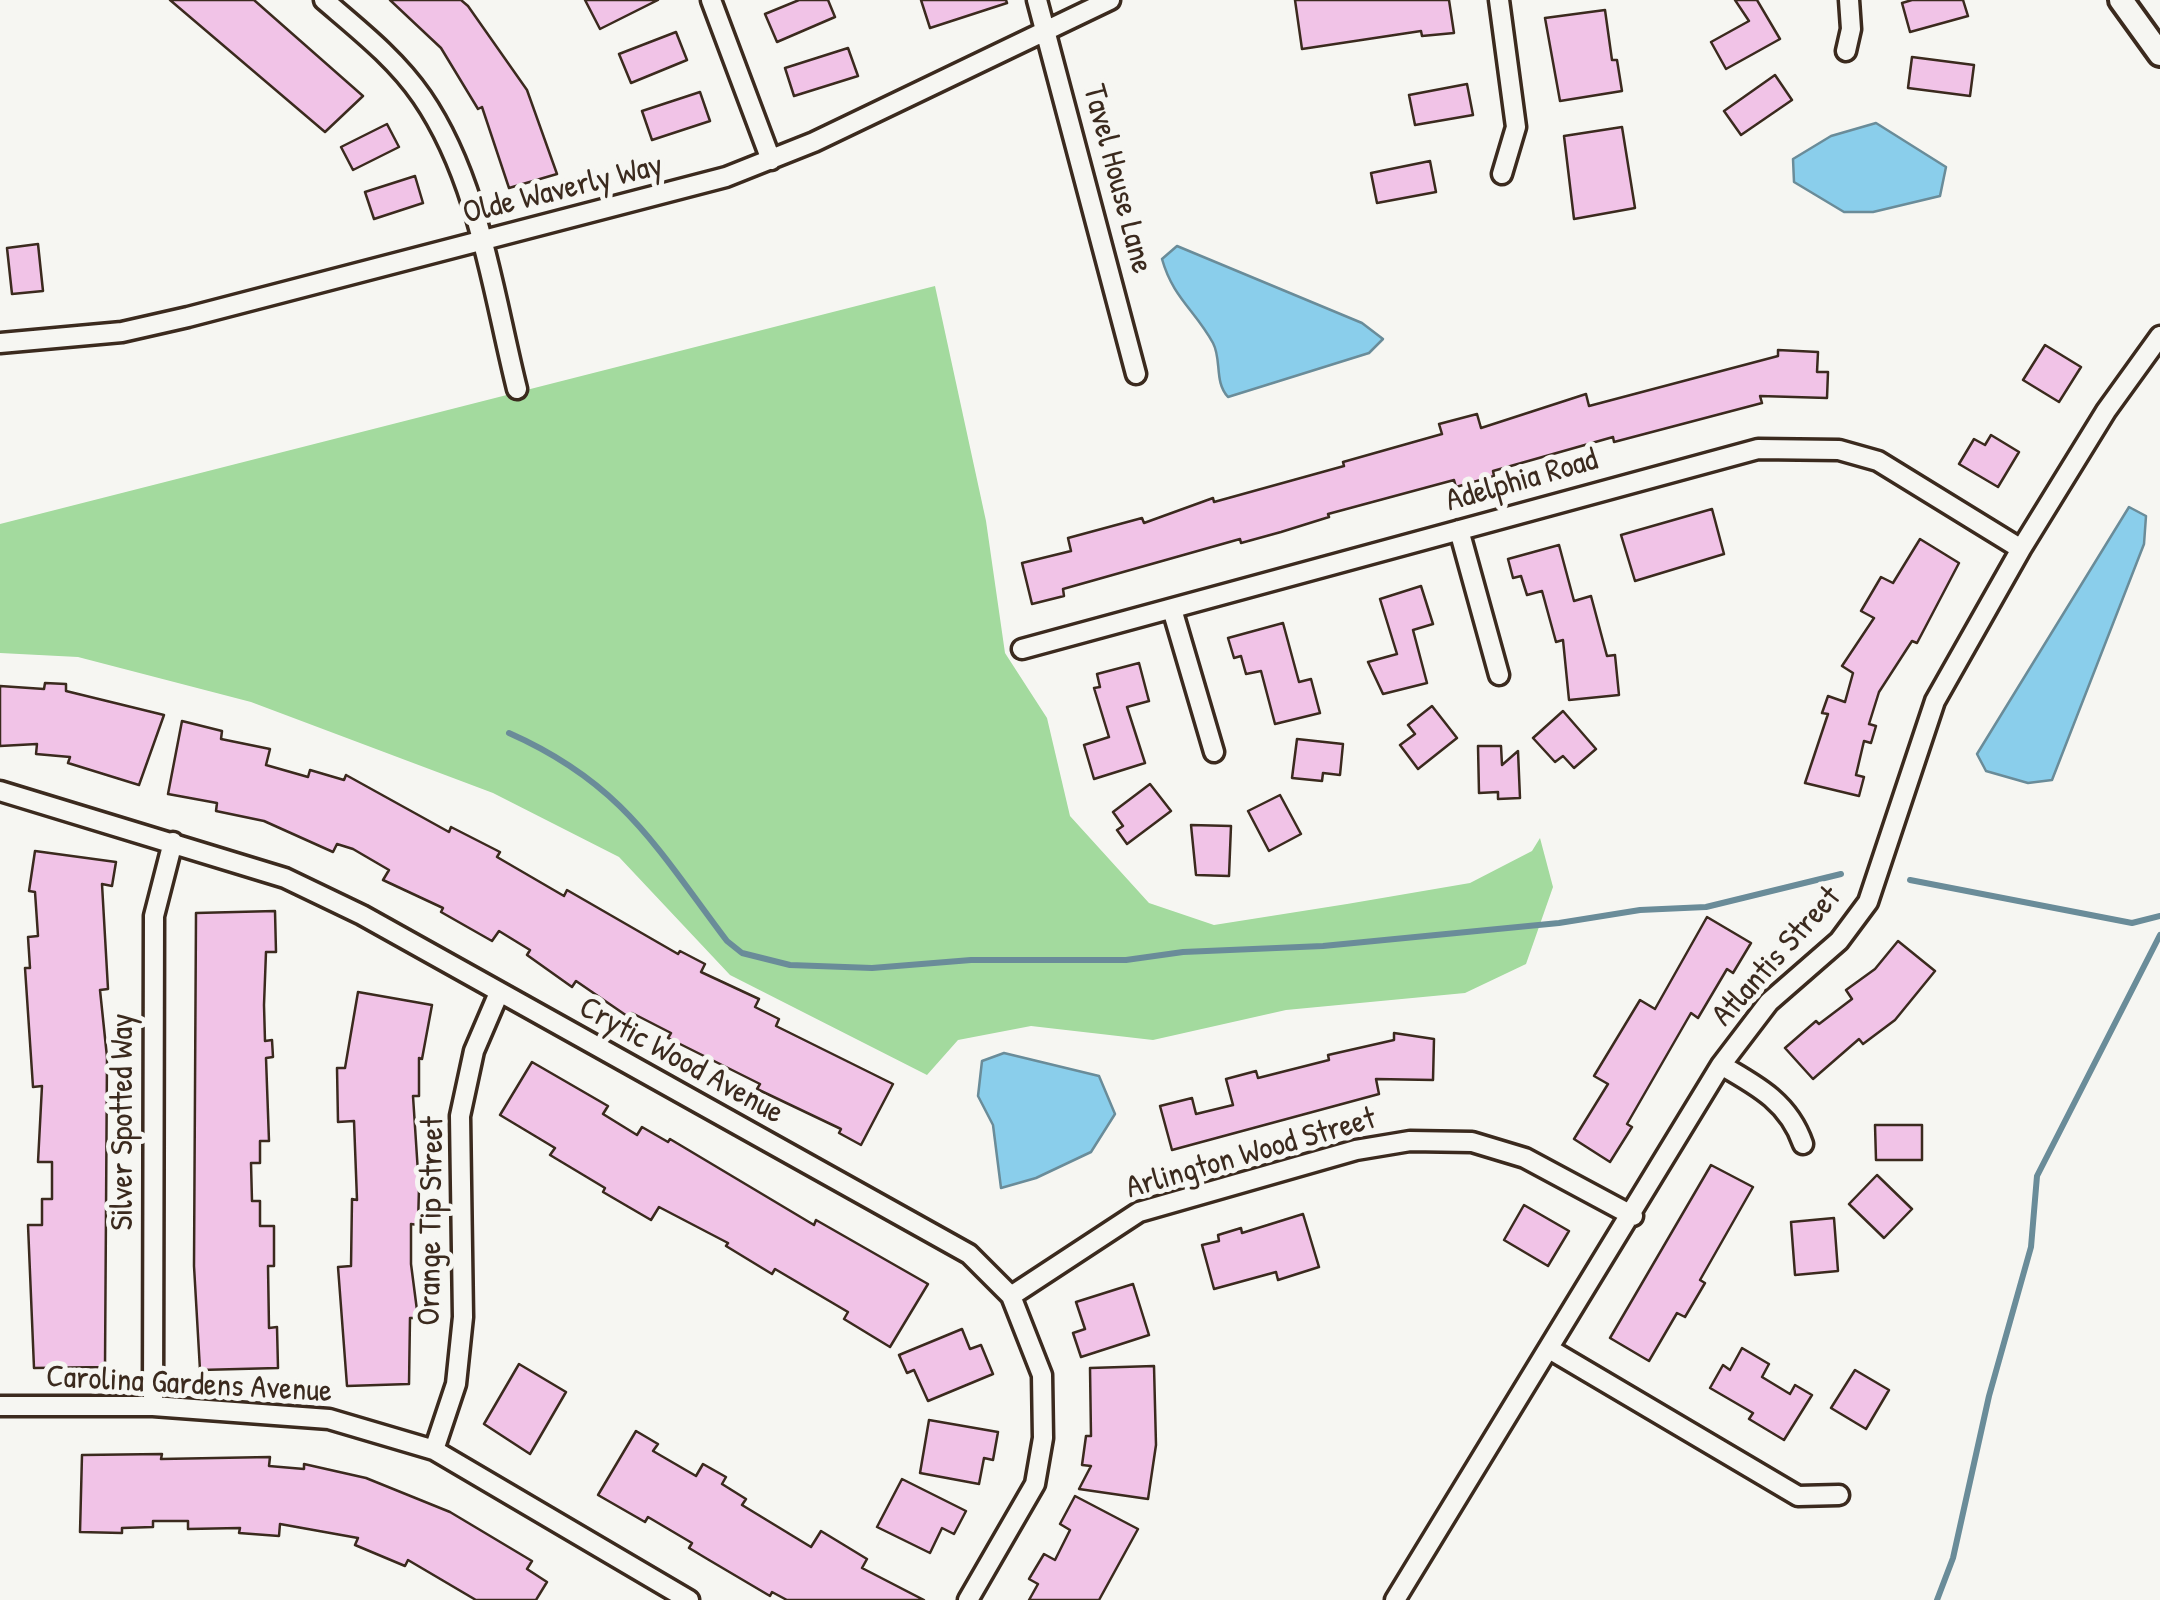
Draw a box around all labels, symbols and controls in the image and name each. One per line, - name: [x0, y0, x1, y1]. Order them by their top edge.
- street label: Tavel House Lane: [1073, 80, 1161, 278]
- street label: Olde Waverly Way: [459, 147, 667, 233]
- street label: Adelphia Road: [1442, 441, 1602, 521]
- street label: Atlantis Street: [1704, 879, 1850, 1035]
- street label: Crytic Wood Avenue: [572, 989, 790, 1133]
- street label: Silver Spotted Way: [104, 1013, 142, 1231]
- street label: Arlington Wood Street: [1122, 1100, 1380, 1208]
- street label: Orange Tip Street: [411, 1116, 453, 1326]
- street label: Carolina Gardens Avenue: [45, 1358, 333, 1412]

